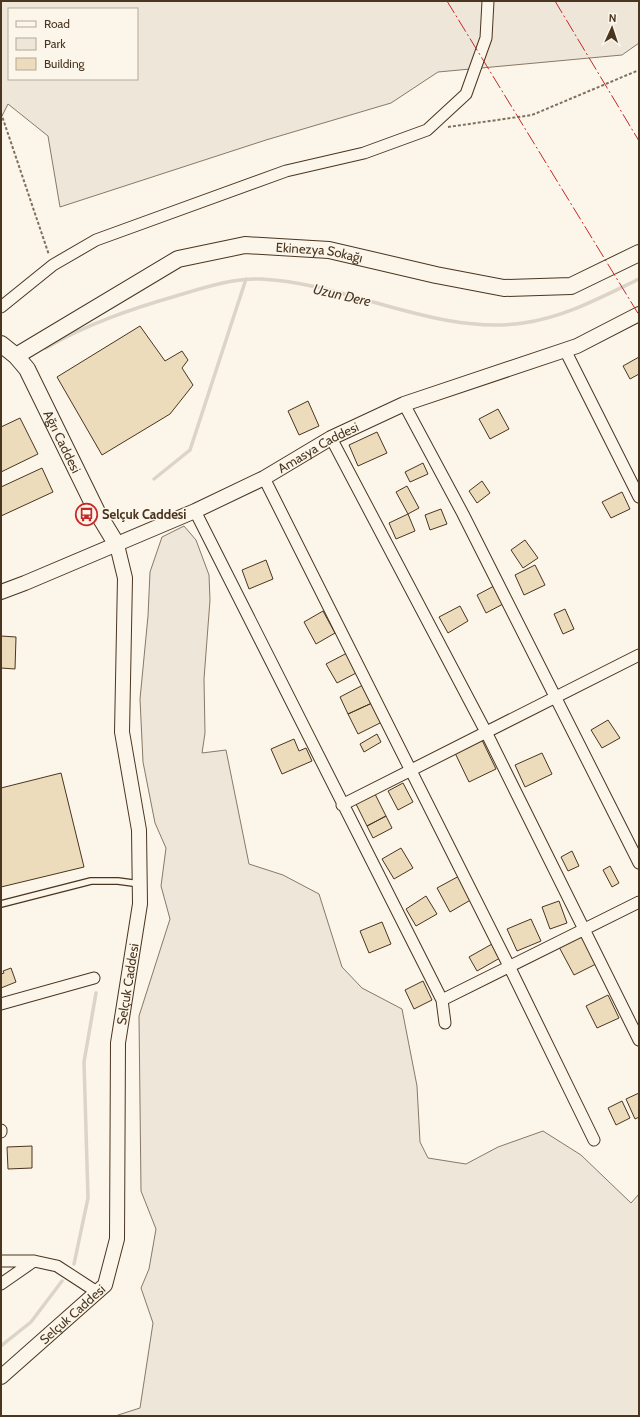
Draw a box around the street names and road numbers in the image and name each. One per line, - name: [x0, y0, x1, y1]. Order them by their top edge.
- street label: Ekinezya Sokağı: [275, 239, 364, 266]
- street label: Ağrı Caddesi: [40, 408, 85, 476]
- street label: Amasya Caddesi: [275, 418, 361, 476]
- street label: Selçuk Caddesi: [113, 942, 142, 1026]
- street label: Selçuk Caddesi: [36, 1281, 108, 1347]

